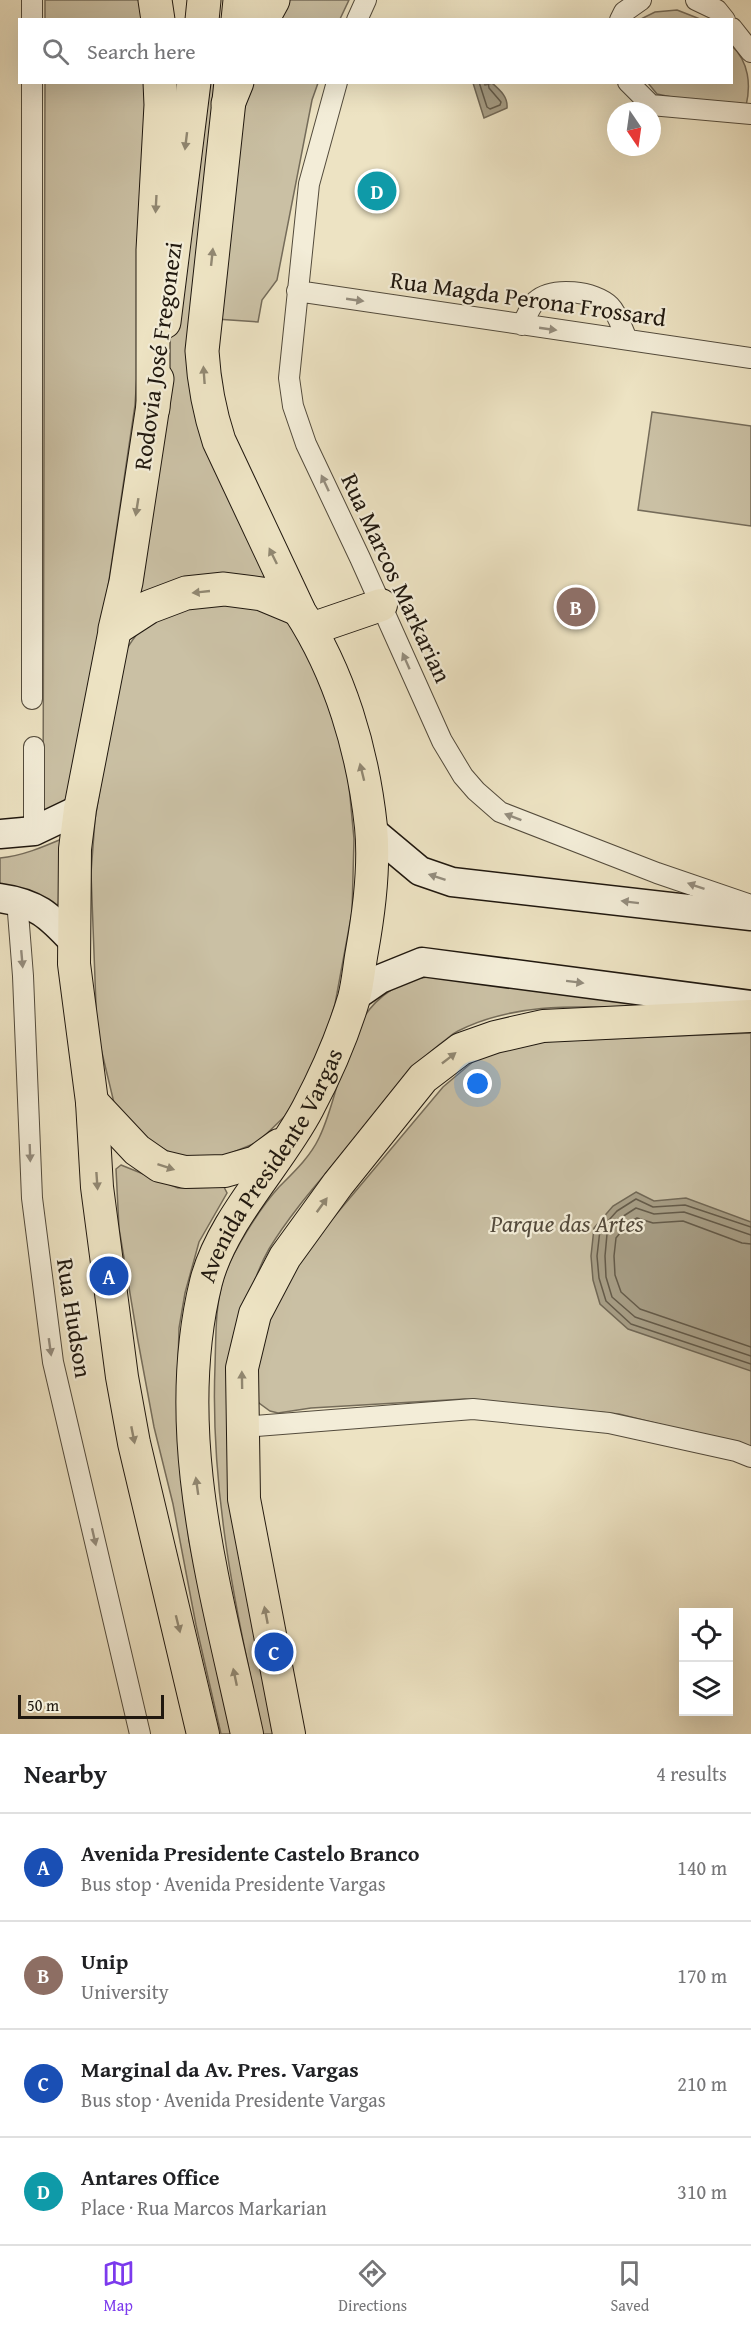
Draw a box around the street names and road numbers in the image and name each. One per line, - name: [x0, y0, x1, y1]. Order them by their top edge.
- street label: Rodovia José Fregonezi: [124, 239, 191, 472]
- street label: Rua Magda Perona Frossard: [388, 262, 668, 335]
- street label: Rua Marcos Markarian: [333, 467, 461, 689]
- street label: Avenida Presidente Vargas: [189, 1043, 351, 1287]
- street label: Rua Hudson: [48, 1256, 101, 1381]

